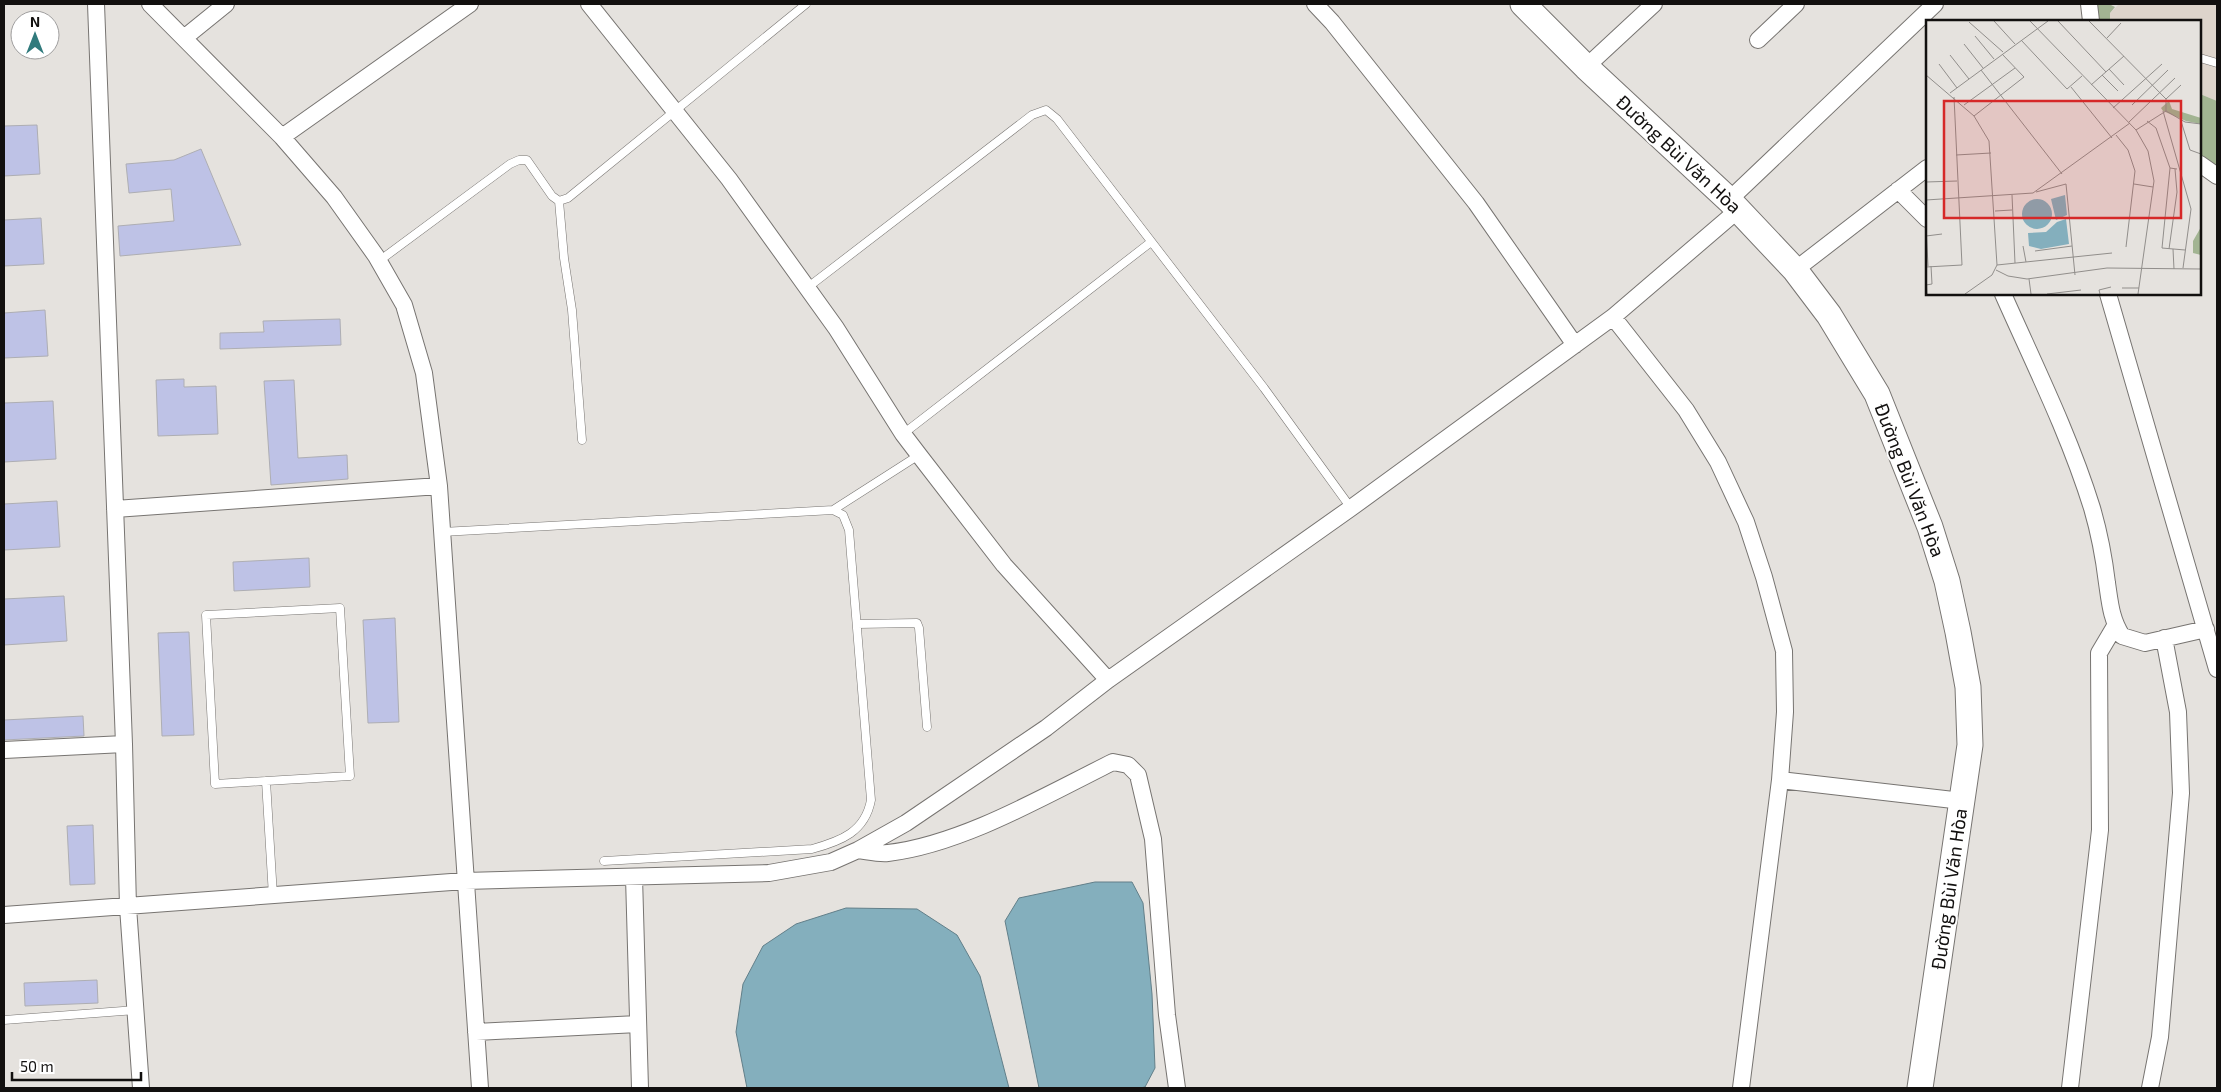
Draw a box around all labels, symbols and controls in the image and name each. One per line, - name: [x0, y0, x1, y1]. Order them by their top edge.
- north arrow: [10, 10, 60, 60]
- text: N: [30, 13, 40, 30]
- inset map: [1926, 20, 2201, 295]
- street label: Đường Bùi Văn Hòa: [1612, 90, 1747, 218]
- street label: Đường Bùi Văn Hòa: [1871, 400, 1950, 560]
- street label: Đường Bùi Văn Hòa: [1926, 807, 1971, 971]
- scale bar: [12, 1050, 141, 1082]
- text: 50 m: [20, 1057, 54, 1075]

